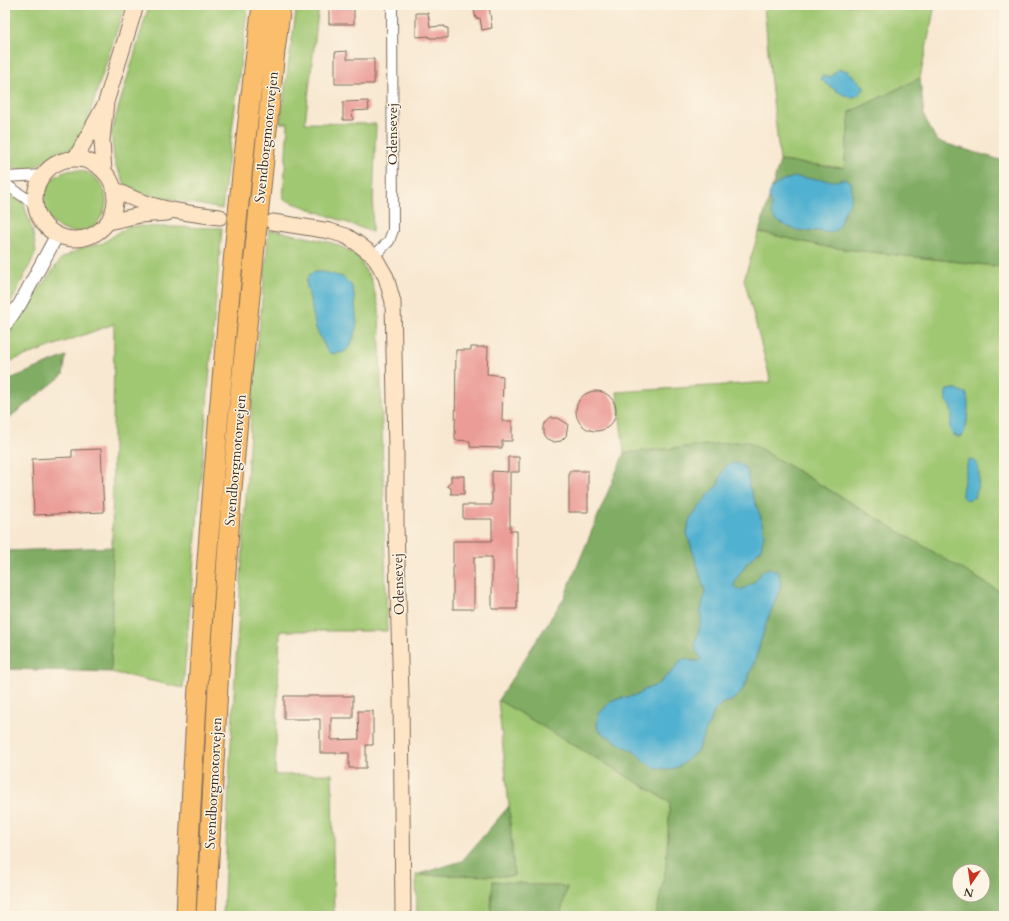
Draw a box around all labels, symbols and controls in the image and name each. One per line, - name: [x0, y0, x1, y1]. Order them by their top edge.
- street label: Svendborgmotorvejen: [250, 70, 283, 204]
- street label: Odensevej: [383, 103, 402, 165]
- street label: Svendborgmotorvejen: [220, 393, 251, 527]
- street label: Odensevej: [388, 553, 409, 615]
- street label: Svendborgmotorvejen: [201, 717, 226, 849]
- north arrow: [951, 863, 991, 903]
- text: N: [962, 884, 975, 901]

